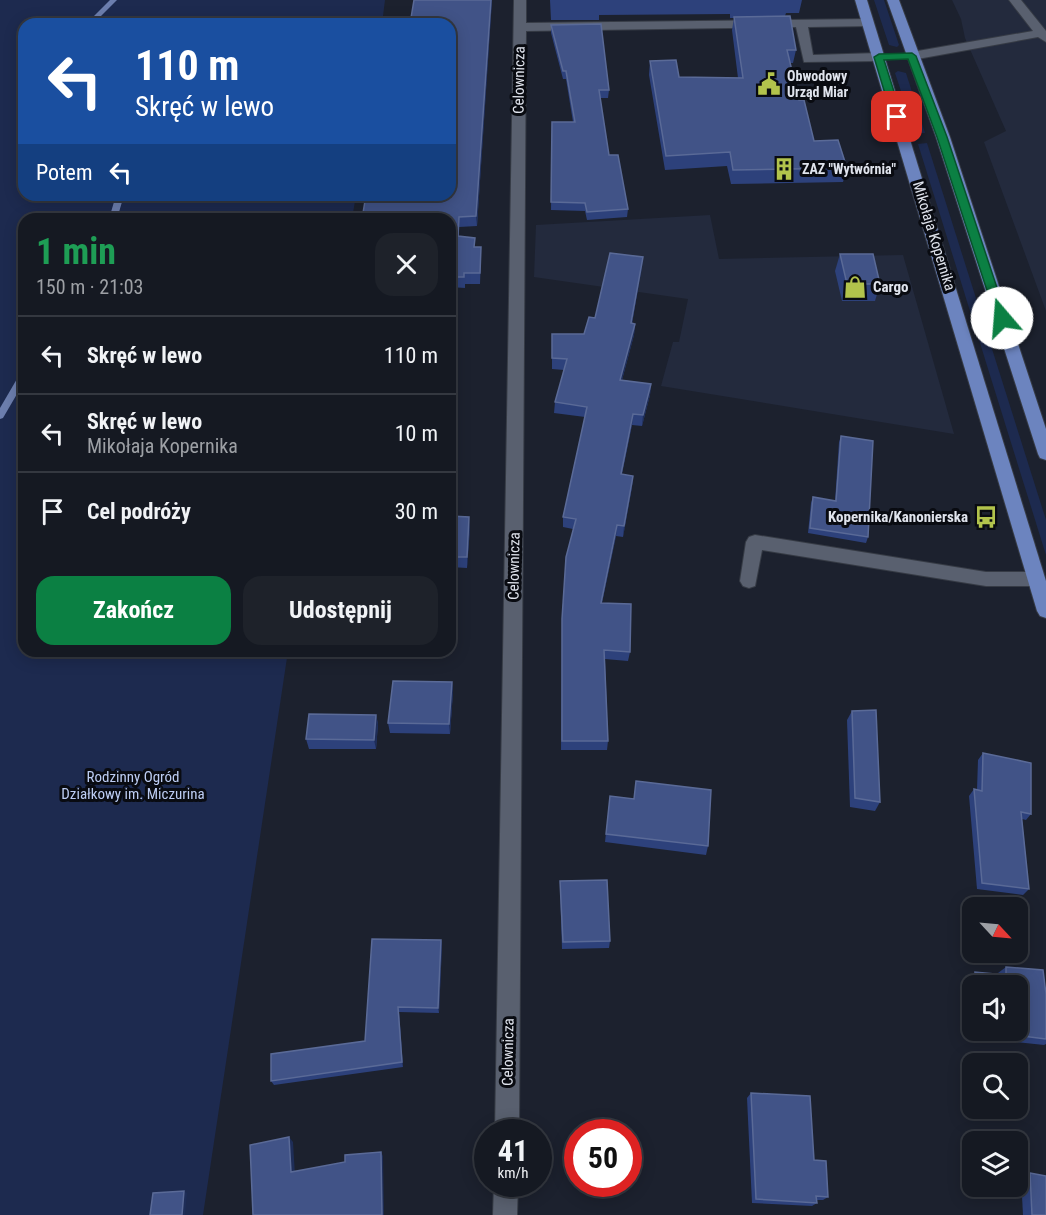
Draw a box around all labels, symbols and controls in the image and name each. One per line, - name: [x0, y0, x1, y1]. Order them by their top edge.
- text: 110 m: [135, 41, 240, 90]
- icon: left: [36, 42, 114, 120]
- street label: Celownicza: [509, 46, 529, 114]
- place label: Obwodowy Urząd Miar: [787, 68, 848, 100]
- public building icon: Obwodowy Urząd Miar: [756, 71, 782, 97]
- text: Skręć w lewo: [135, 91, 274, 123]
- pin: [871, 91, 922, 142]
- icon: arrive: [880, 100, 913, 133]
- icon: left: [104, 156, 137, 189]
- building icon: ZAZ "Wytwórnia": [771, 156, 797, 182]
- text: Potem: [36, 160, 92, 185]
- place label: ZAZ "Wytwórnia": [802, 161, 896, 177]
- street label: Mikołaja Kopernika: [909, 179, 959, 293]
- text: 1 min: [36, 231, 116, 273]
- button: close: [375, 233, 438, 296]
- shop icon: Cargo: [842, 274, 868, 300]
- text: 150 m · 21:03: [36, 275, 143, 299]
- place label: Cargo: [873, 278, 908, 296]
- position arrow: [970, 286, 1034, 350]
- icon: left: [36, 339, 69, 372]
- text: Skręć w lewo: [87, 343, 202, 368]
- text: 110 m: [384, 343, 438, 368]
- text: Skręć w lewo: [87, 409, 202, 434]
- icon: left: [36, 417, 69, 450]
- text: 10 m: [395, 421, 438, 446]
- text: Mikołaja Kopernika: [87, 434, 238, 458]
- icon: arrive: [36, 495, 69, 528]
- text: Cel podróży: [87, 499, 191, 524]
- text: 30 m: [395, 499, 438, 524]
- bus stop icon: Kopernika/Kanonierska: [973, 504, 999, 530]
- place label: Kopernika/Kanonierska: [828, 508, 968, 526]
- street label: Celownicza: [504, 532, 524, 600]
- button: Zakończ: [36, 576, 231, 645]
- button: Udostępnij: [243, 576, 438, 645]
- park label: Rodzinny Ogród Działkowy im. Miczurina: [61, 768, 205, 803]
- north arrow: [962, 897, 1028, 963]
- map controls: [962, 897, 1028, 1197]
- button: sound: [962, 975, 1028, 1041]
- street label: Celownicza: [498, 1018, 518, 1086]
- button: search: [962, 1053, 1028, 1119]
- speed limit sign: 50: [564, 1119, 642, 1197]
- button: layers: [962, 1131, 1028, 1197]
- text: 41: [498, 1133, 528, 1168]
- text: km/h: [498, 1164, 528, 1182]

